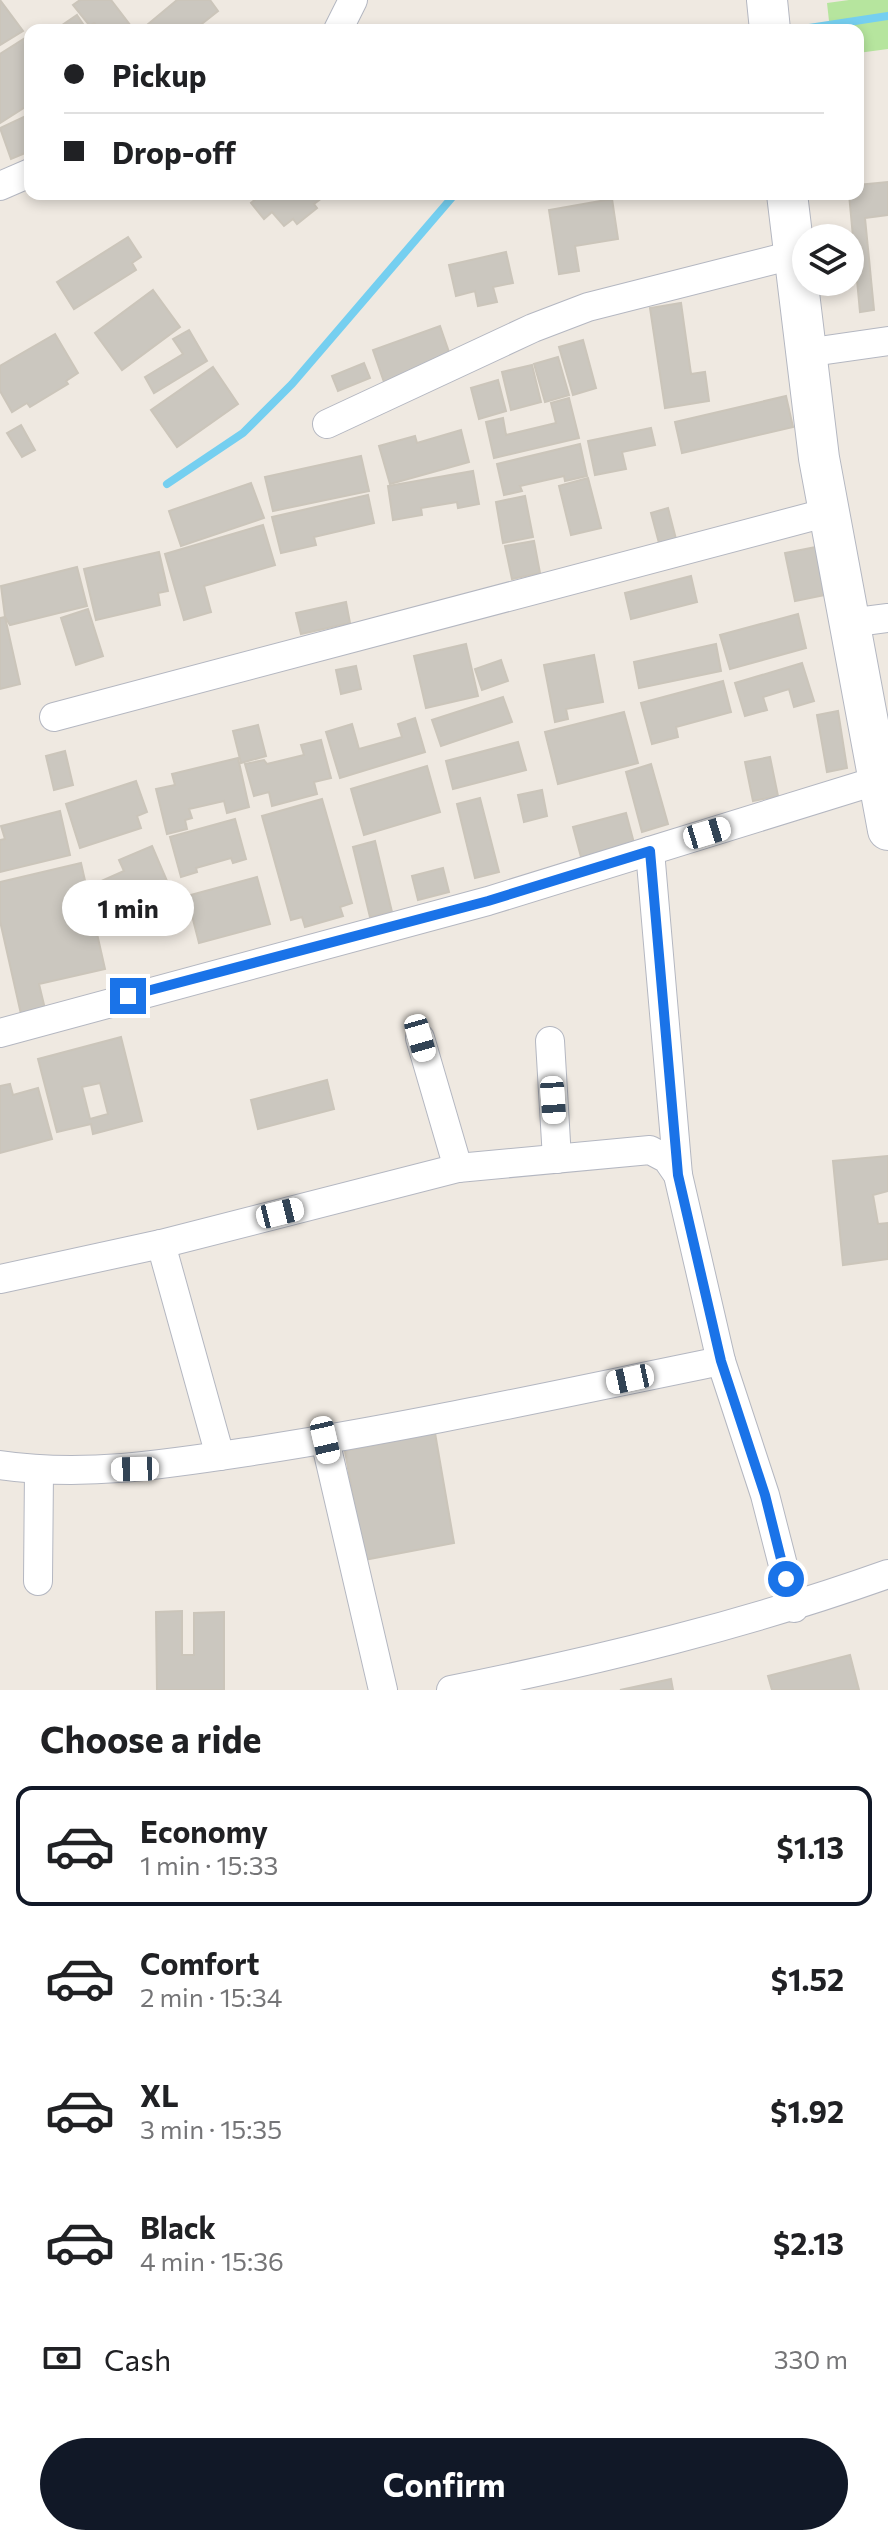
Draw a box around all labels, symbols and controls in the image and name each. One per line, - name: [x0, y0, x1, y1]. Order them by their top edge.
- text: Pickup: [112, 56, 206, 93]
- text: Drop-off: [112, 133, 236, 170]
- map controls: [792, 224, 864, 296]
- button: layers: [792, 224, 864, 296]
- car: [681, 815, 733, 851]
- callout: 1 min: [62, 880, 194, 936]
- text: 1 min: [97, 892, 159, 923]
- route end: [110, 978, 146, 1014]
- car: [402, 1012, 438, 1064]
- car: [539, 1075, 567, 1125]
- car: [254, 1196, 306, 1230]
- car: [604, 1362, 656, 1396]
- car: [308, 1414, 342, 1466]
- car: [111, 1457, 159, 1481]
- route start: [768, 1561, 804, 1597]
- text: Choose a ride: [40, 1716, 261, 1760]
- icon: car: [44, 1810, 116, 1882]
- text: Economy: [140, 1812, 268, 1849]
- text: $1.13: [776, 1828, 844, 1865]
- text: 1 min · 15:33: [140, 1849, 278, 1880]
- icon: car: [44, 1942, 116, 2014]
- text: Comfort: [140, 1944, 259, 1981]
- text: $1.52: [771, 1960, 844, 1997]
- text: 2 min · 15:34: [140, 1981, 282, 2012]
- icon: car: [44, 2074, 116, 2146]
- text: XL: [140, 2076, 179, 2113]
- text: $1.92: [770, 2092, 844, 2129]
- text: 3 min · 15:35: [140, 2113, 282, 2144]
- icon: car: [44, 2206, 116, 2278]
- text: Black: [140, 2208, 216, 2245]
- text: $2.13: [773, 2224, 844, 2261]
- text: 4 min · 15:36: [140, 2245, 284, 2276]
- icon: cash: [40, 2336, 84, 2380]
- text: Cash: [104, 2340, 171, 2377]
- text: 330 m: [774, 2343, 848, 2374]
- button: Confirm: [40, 2438, 848, 2530]

